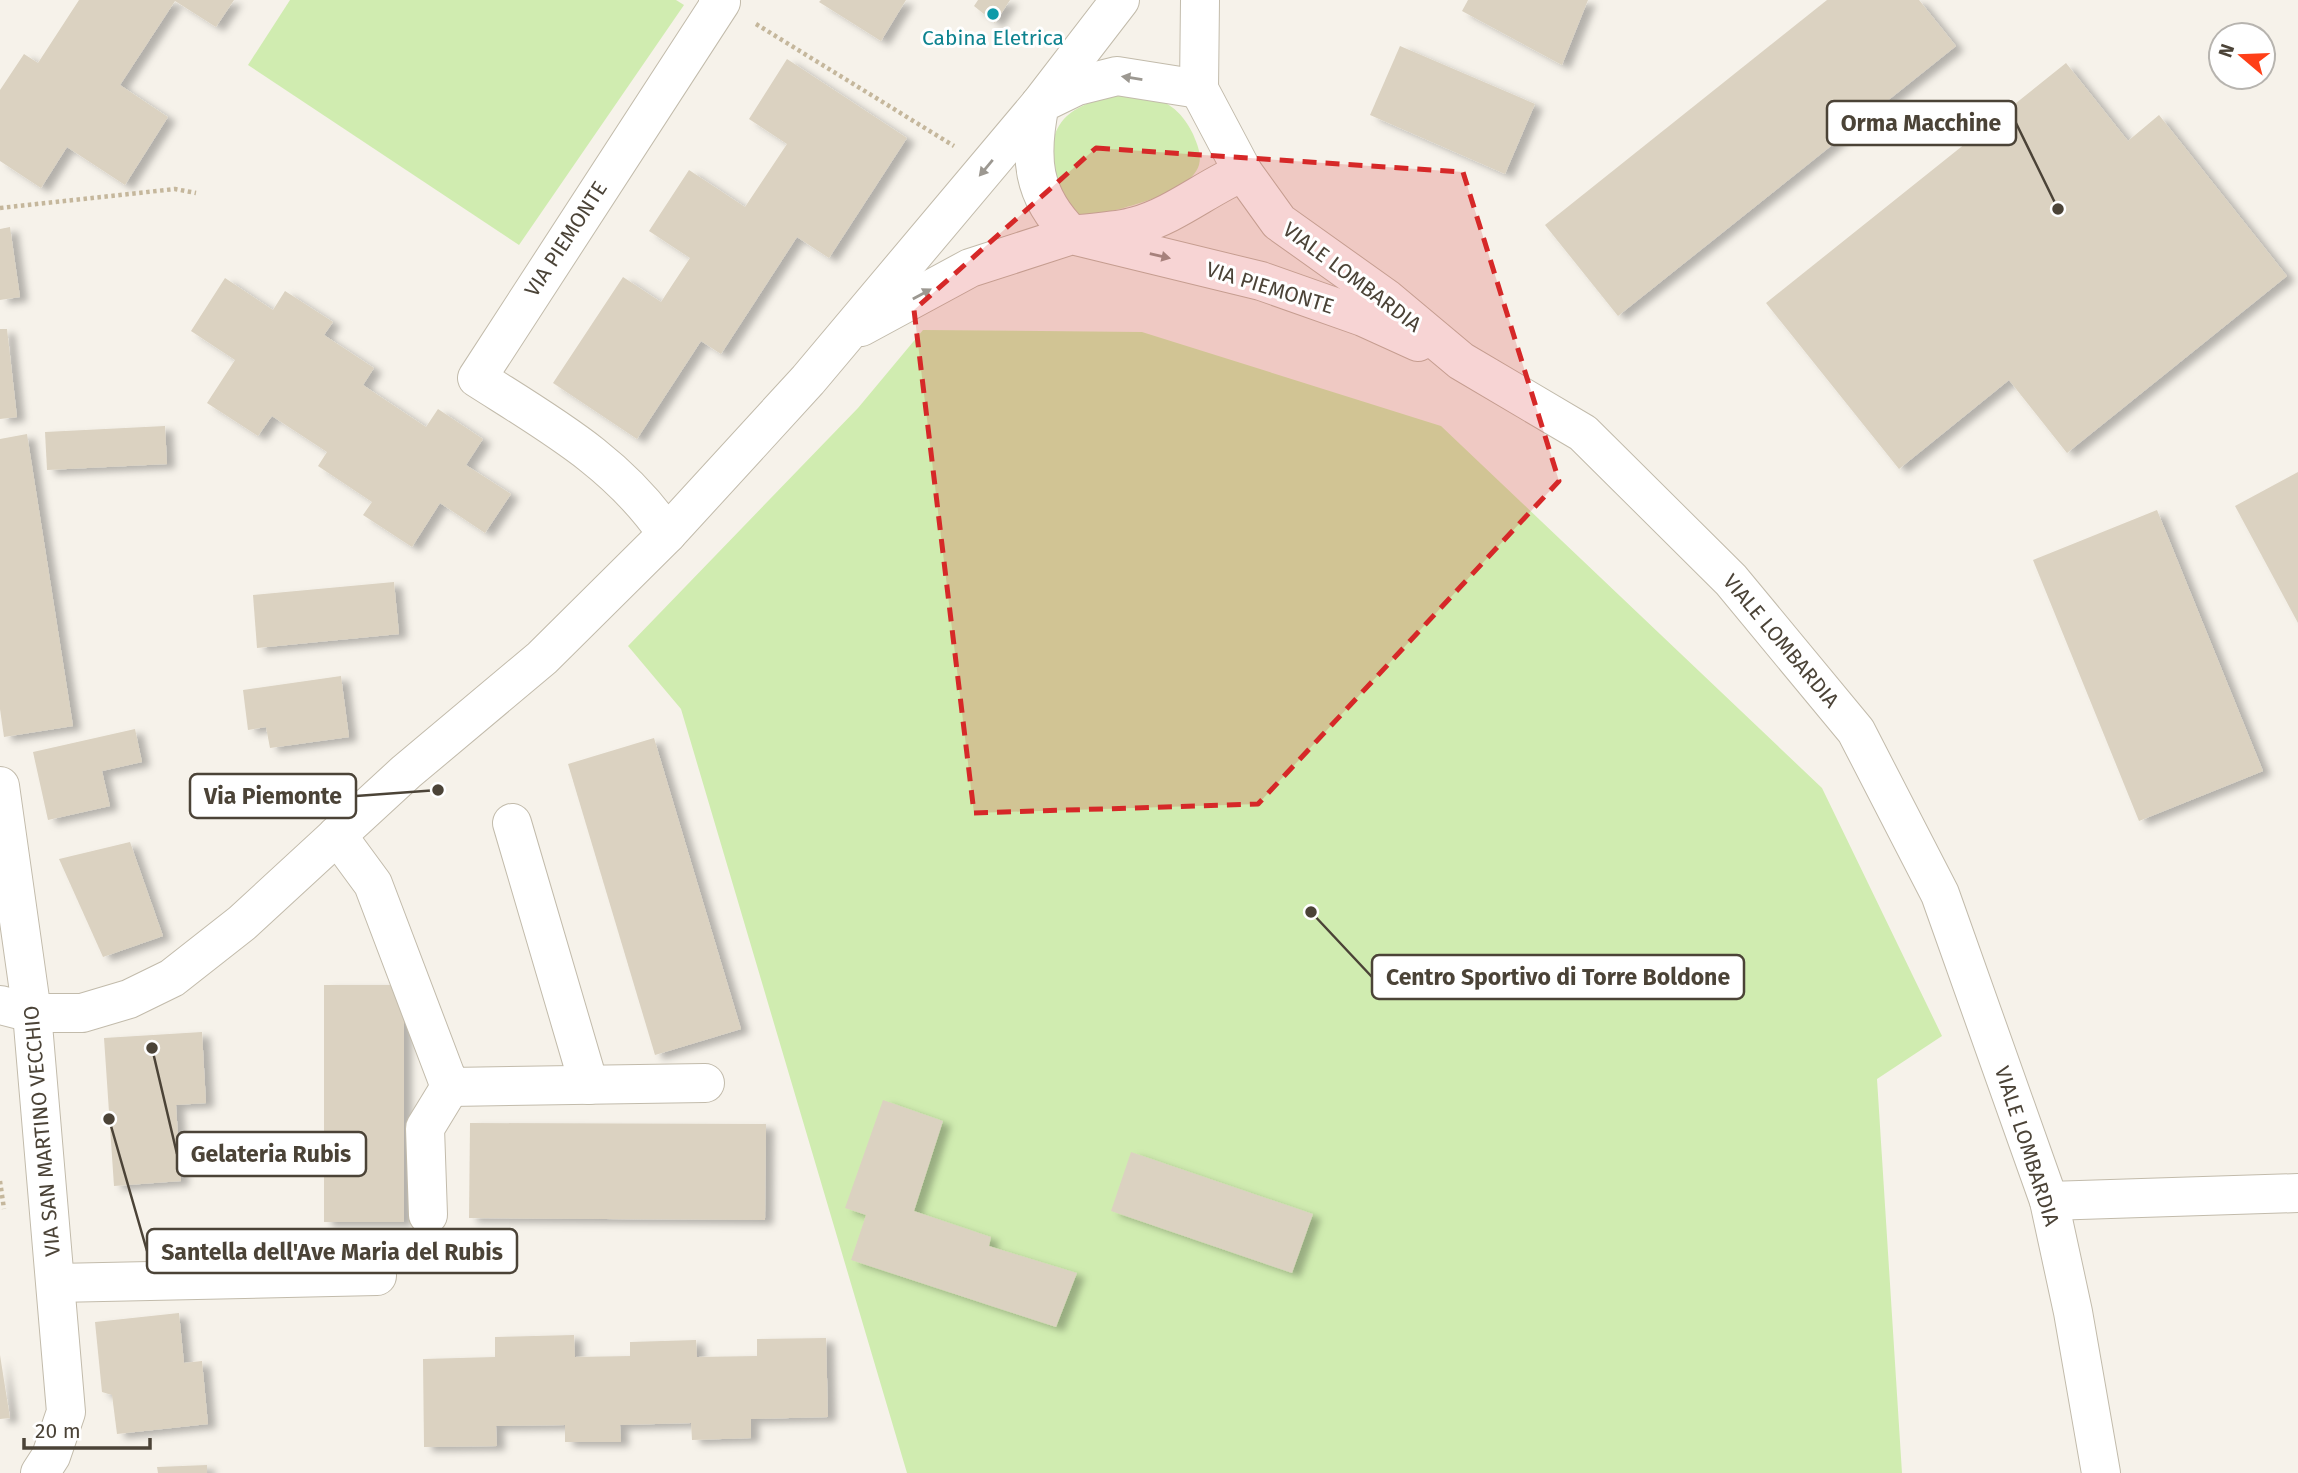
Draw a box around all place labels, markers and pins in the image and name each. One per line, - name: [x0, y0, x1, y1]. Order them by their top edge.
- marker: Cabina Eletrica: [985, 6, 1001, 22]
- place label: Cabina Eletrica: [922, 25, 1064, 51]
- callout: Orma Macchine: [1827, 101, 2016, 145]
- callout: Via Piemonte: [190, 774, 356, 818]
- callout: Centro Sportivo di Torre Boldone: [1372, 955, 1744, 999]
- callout: Gelateria Rubis: [177, 1132, 366, 1176]
- callout: Santella dell'Ave Maria del Rubis: [147, 1229, 517, 1273]

